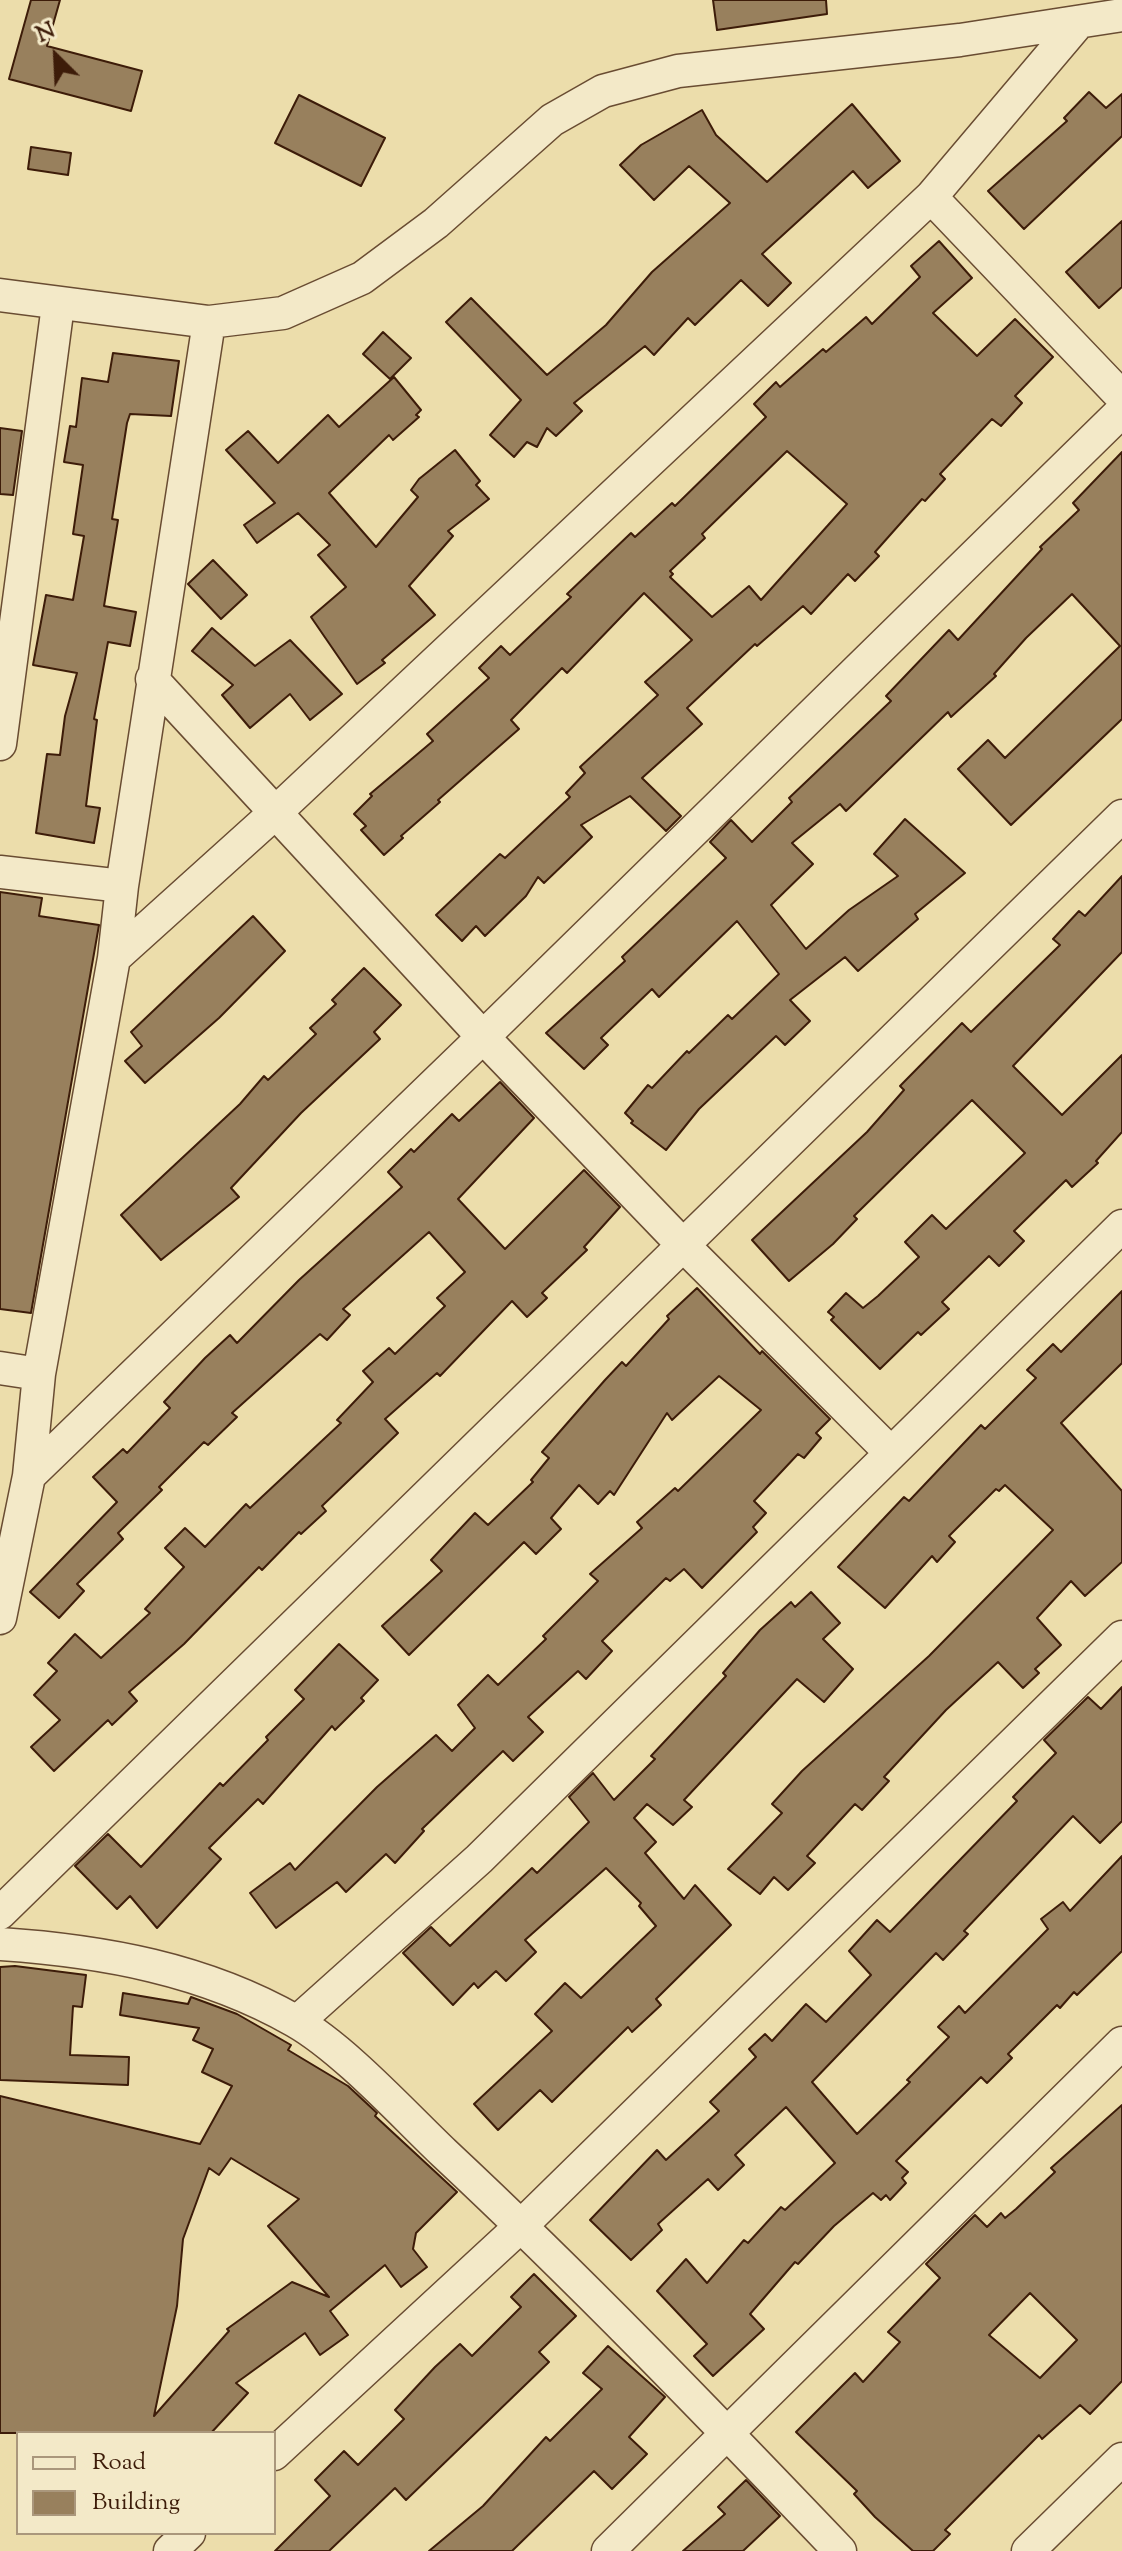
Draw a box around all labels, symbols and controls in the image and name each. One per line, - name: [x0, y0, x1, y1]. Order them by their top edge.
- north arrow: [16, 16, 96, 96]
- text: N: [32, 16, 61, 52]
- legend: [16, 2431, 276, 2535]
- text: Road: [92, 2446, 146, 2480]
- text: Building: [92, 2486, 180, 2520]

